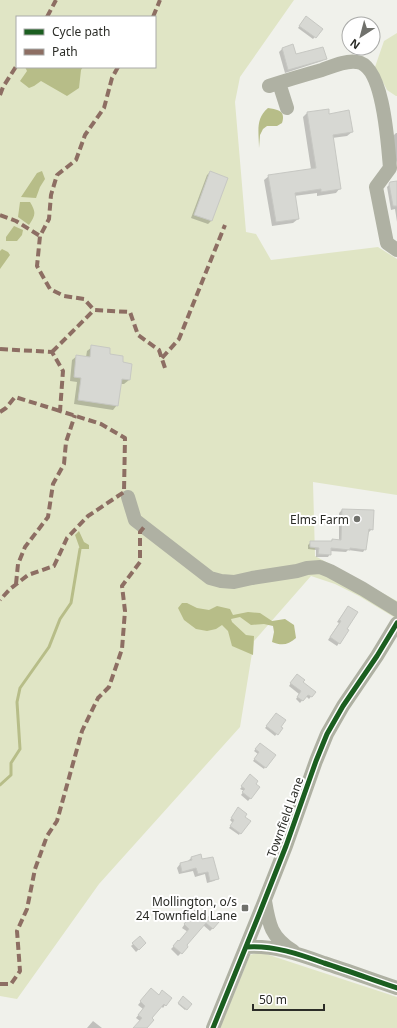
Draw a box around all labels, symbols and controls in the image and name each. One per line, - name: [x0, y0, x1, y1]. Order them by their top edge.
- legend: [16, 16, 156, 68]
- north arrow: [341, 16, 381, 56]
- text: Cycle path: [52, 23, 110, 40]
- text: N: [347, 36, 363, 53]
- text: Path: [52, 43, 78, 60]
- place label: Elms Farm: [290, 511, 349, 528]
- marker: Elms Farm: [352, 514, 362, 524]
- street label: Townfield Lane: [263, 774, 308, 860]
- place label: Mollington, o/s 24 Townfield Lane: [136, 893, 237, 924]
- marker: Mollington, o/s 24 Townfield Lane: [240, 903, 250, 913]
- scale bar: [253, 986, 324, 1012]
- text: 50 m: [259, 991, 287, 1008]

